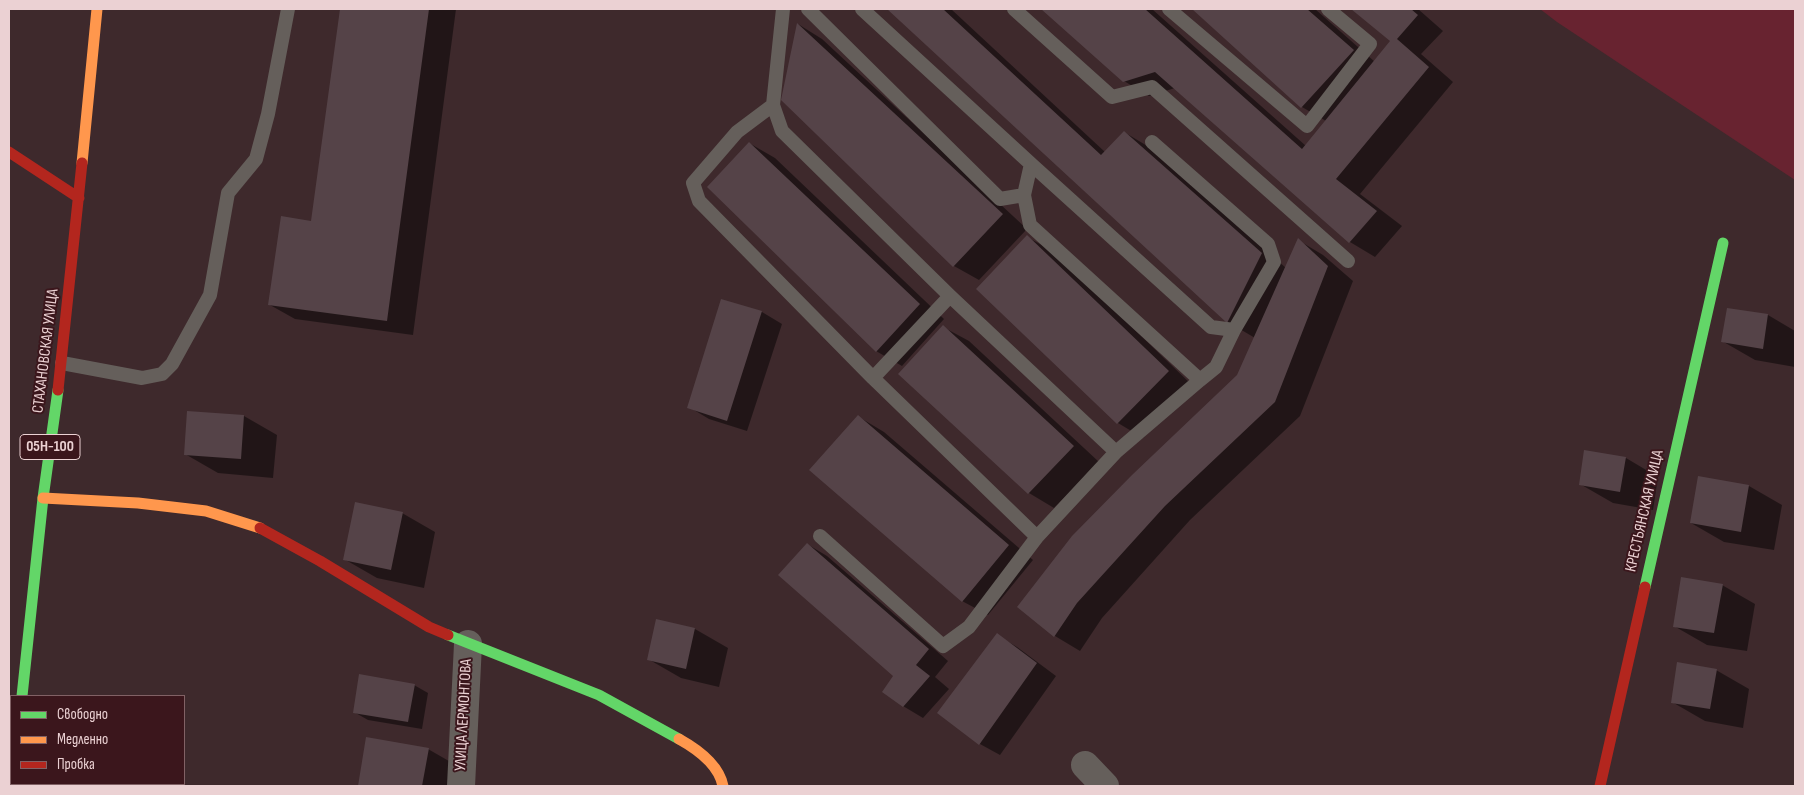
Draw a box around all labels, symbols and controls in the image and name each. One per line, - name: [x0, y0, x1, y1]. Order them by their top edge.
- street label: СТАХАНОВСКАЯ УЛИЦА: [29, 288, 63, 414]
- road number: 05Н-100: [20, 434, 80, 460]
- street label: КРЕСТЬЯНСКАЯ УЛИЦА: [1622, 448, 1668, 574]
- street label: УЛИЦА ЛЕРМОНТОВА: [451, 658, 477, 772]
- legend: [10, 695, 185, 785]
- text: Свободно: [57, 705, 108, 724]
- text: Медленно: [57, 730, 108, 749]
- text: Пробка: [57, 755, 95, 774]

